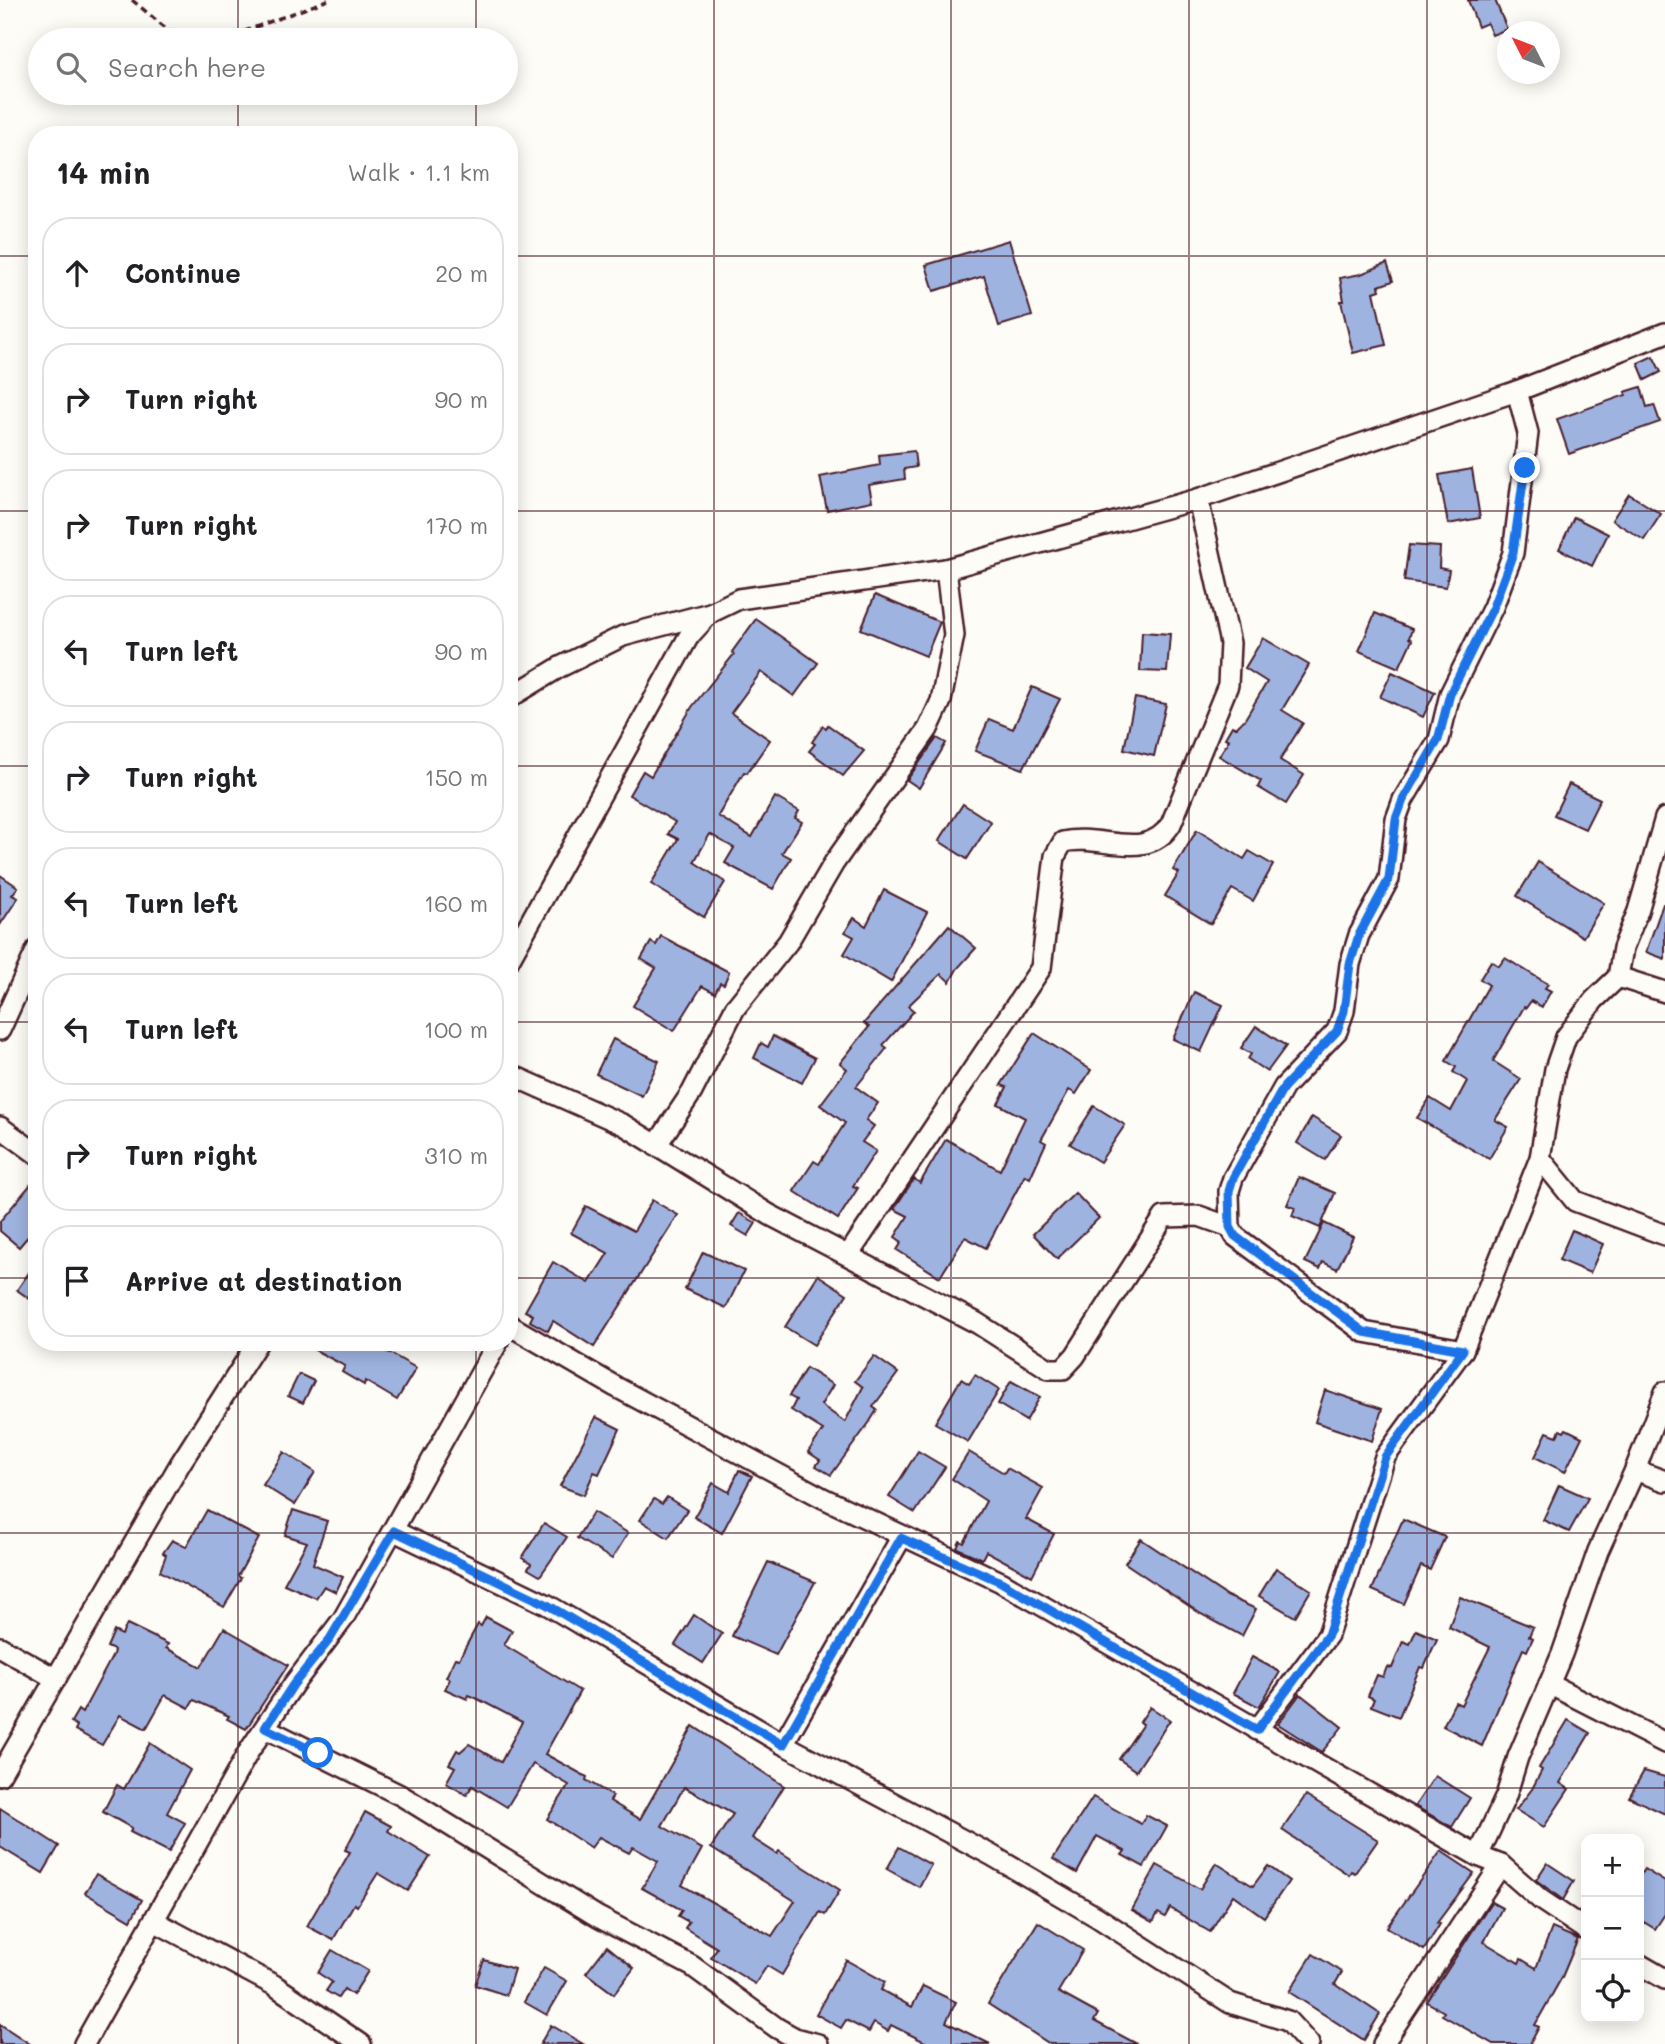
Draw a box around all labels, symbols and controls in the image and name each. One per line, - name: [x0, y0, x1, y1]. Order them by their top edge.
- north arrow: [1497, 21, 1560, 84]
- search box: [28, 28, 518, 105]
- icon: search: [52, 48, 90, 86]
- text: Search here: [108, 50, 266, 84]
- text: 14 min: [56, 152, 150, 192]
- text: Walk · 1.1 km: [347, 157, 490, 187]
- icon: ahead: [58, 254, 96, 292]
- text: Continue: [125, 256, 241, 290]
- text: 20 m: [435, 258, 488, 288]
- icon: right: [58, 380, 96, 418]
- text: Turn right: [125, 382, 258, 416]
- text: 90 m: [435, 384, 488, 414]
- route end: [1509, 452, 1540, 483]
- icon: right: [58, 506, 96, 544]
- text: Turn right: [125, 508, 258, 542]
- text: 170 m: [425, 510, 488, 540]
- icon: left: [58, 632, 96, 670]
- text: Turn left: [125, 634, 238, 668]
- text: 90 m: [435, 636, 488, 666]
- icon: right: [58, 758, 96, 796]
- text: Turn right: [125, 760, 258, 794]
- text: 150 m: [424, 762, 488, 792]
- icon: left: [58, 884, 96, 922]
- text: Turn left: [125, 886, 238, 920]
- text: 160 m: [424, 888, 488, 918]
- icon: left: [58, 1010, 96, 1048]
- text: Turn left: [125, 1012, 238, 1046]
- text: 100 m: [424, 1014, 488, 1044]
- icon: right: [58, 1136, 96, 1174]
- text: Turn right: [125, 1138, 258, 1172]
- text: 310 m: [424, 1140, 488, 1170]
- icon: arrive: [58, 1262, 96, 1300]
- text: Arrive at destination: [125, 1264, 402, 1298]
- route start: [302, 1737, 333, 1768]
- map controls: [1581, 1834, 1644, 2023]
- button: +: [1581, 1834, 1644, 1897]
- button: −: [1581, 1897, 1644, 1960]
- button: locate: [1581, 1960, 1644, 2023]

